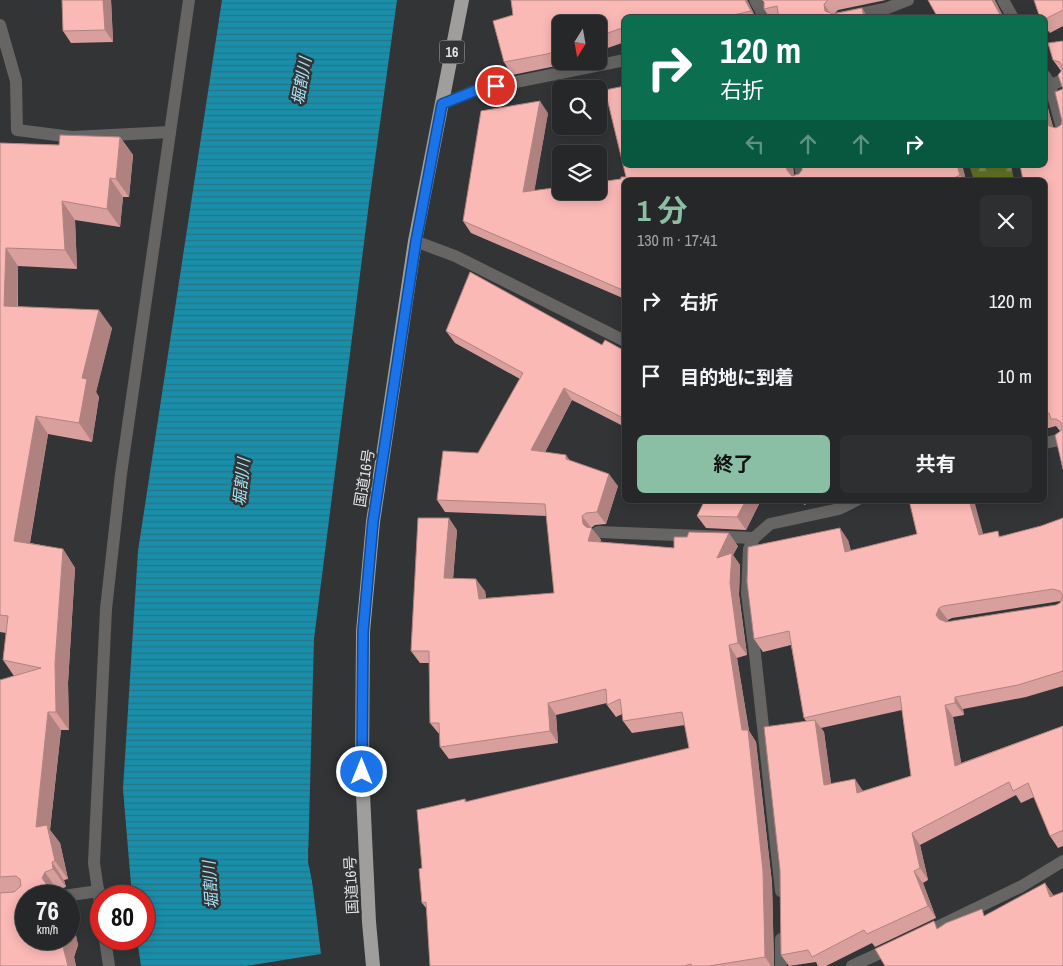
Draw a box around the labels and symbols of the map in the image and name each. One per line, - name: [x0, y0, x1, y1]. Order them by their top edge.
- north arrow: [552, 15, 608, 70]
- road number: 16: [440, 41, 464, 64]
- water label: 堀割川: [286, 53, 316, 107]
- pin: [475, 65, 517, 107]
- street label: 国道16号: [349, 447, 379, 509]
- water label: 堀割川: [228, 455, 255, 507]
- position arrow: [335, 745, 387, 797]
- street label: 国道16号: [339, 855, 363, 915]
- water label: 堀割川: [197, 858, 223, 910]
- speed limit sign: 80: [90, 885, 155, 950]

